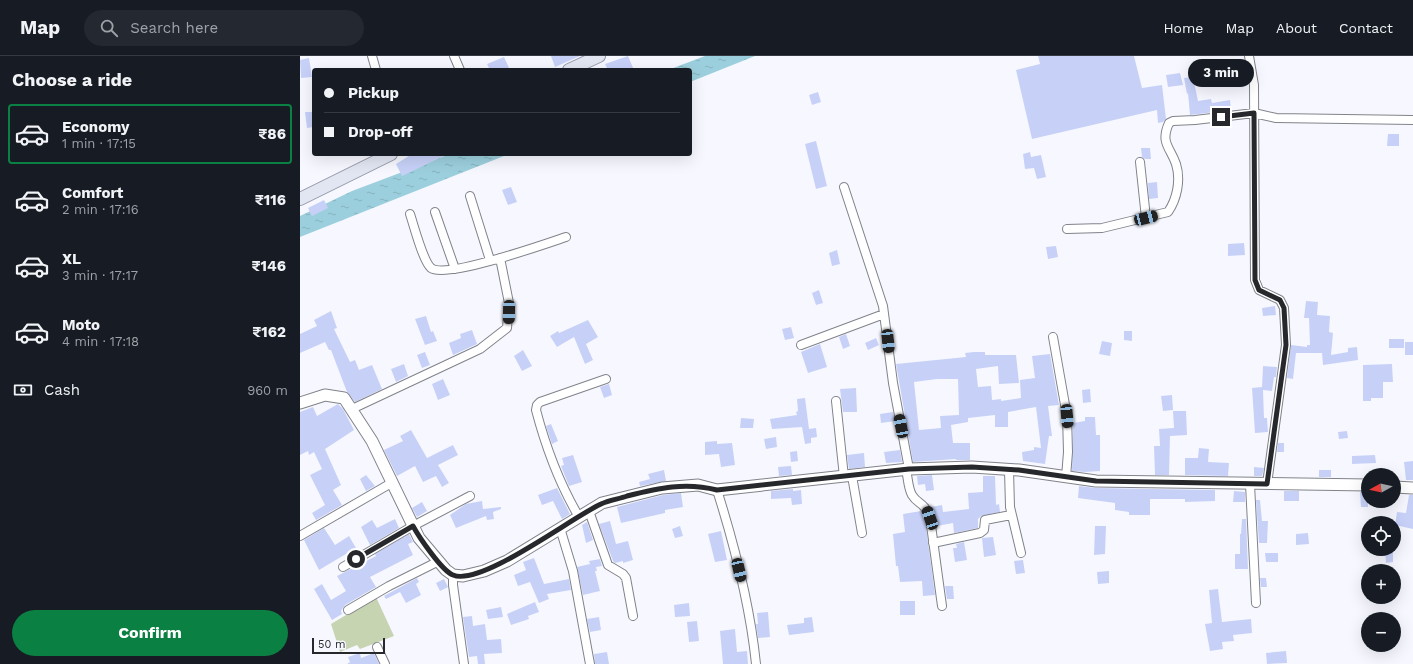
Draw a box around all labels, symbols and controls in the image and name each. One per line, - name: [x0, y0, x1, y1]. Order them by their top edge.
- search box: [84, 10, 364, 46]
- text: Map: [20, 16, 60, 39]
- icon: search: [98, 17, 120, 39]
- text: Search here: [130, 19, 218, 37]
- text: Home: [1163, 20, 1203, 36]
- text: Map: [1225, 20, 1254, 36]
- text: About: [1276, 20, 1317, 36]
- text: Contact: [1339, 20, 1393, 36]
- callout: 3 min: [1188, 59, 1254, 87]
- text: 3 min: [1203, 65, 1239, 80]
- text: Choose a ride: [12, 69, 132, 90]
- text: Pickup: [348, 84, 399, 102]
- route end: [1212, 108, 1230, 126]
- icon: car: [14, 116, 50, 152]
- text: Economy: [62, 118, 129, 136]
- text: Drop-off: [348, 123, 413, 141]
- text: ₹86: [258, 125, 286, 143]
- text: 1 min · 17:15: [62, 136, 136, 151]
- icon: car: [14, 182, 50, 218]
- text: Comfort: [62, 184, 123, 202]
- text: ₹116: [255, 191, 286, 209]
- text: 2 min · 17:16: [62, 202, 139, 217]
- car: [1133, 209, 1159, 227]
- icon: car: [14, 248, 50, 284]
- text: XL: [62, 250, 81, 268]
- text: ₹146: [252, 257, 286, 275]
- text: 3 min · 17:17: [62, 268, 138, 283]
- car: [503, 300, 515, 324]
- icon: car: [14, 314, 50, 350]
- text: Moto: [62, 316, 100, 334]
- text: ₹162: [252, 323, 286, 341]
- car: [881, 328, 895, 354]
- text: 4 min · 17:18: [62, 334, 139, 349]
- icon: cash: [12, 379, 34, 401]
- text: Cash: [44, 381, 80, 399]
- text: 960 m: [247, 383, 288, 398]
- car: [1060, 404, 1074, 428]
- car: [893, 413, 909, 439]
- north arrow: [1361, 468, 1401, 508]
- map controls: [1361, 468, 1401, 652]
- car: [920, 505, 940, 531]
- button: locate: [1361, 516, 1401, 556]
- route start: [347, 550, 365, 568]
- car: [730, 557, 748, 583]
- button: +: [1361, 564, 1401, 604]
- button: Confirm: [12, 610, 288, 656]
- button: −: [1361, 612, 1401, 652]
- scale bar: [312, 636, 385, 655]
- text: 50 m: [318, 638, 345, 651]

